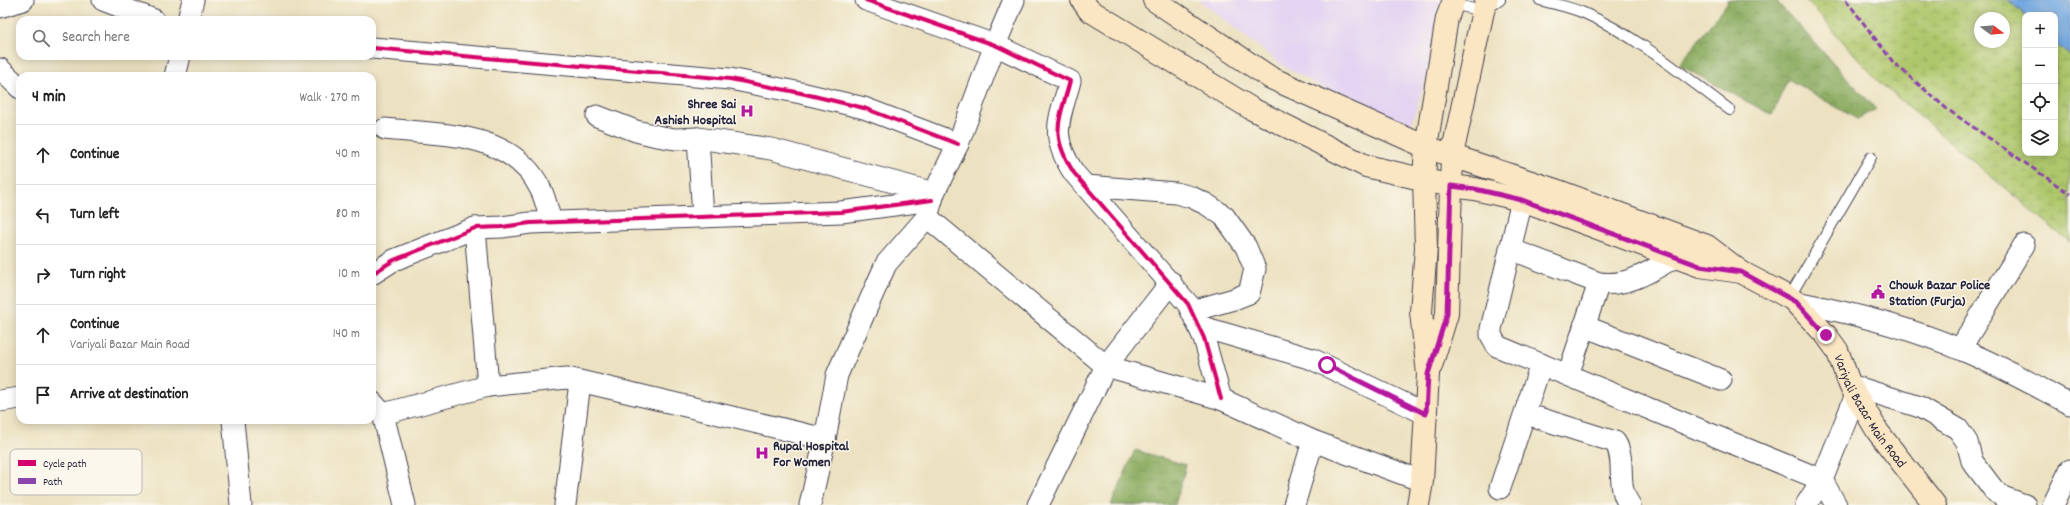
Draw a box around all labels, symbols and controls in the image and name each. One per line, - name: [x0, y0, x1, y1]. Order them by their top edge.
- north arrow: [1974, 12, 2010, 48]
- map controls: [2022, 12, 2058, 156]
- button: +: [2022, 12, 2058, 48]
- search box: [16, 16, 376, 60]
- icon: search: [30, 27, 52, 49]
- text: Search here: [62, 27, 130, 49]
- button: −: [2022, 48, 2058, 84]
- button: locate: [2022, 84, 2058, 120]
- text: 4 min: [32, 86, 66, 110]
- text: Walk · 270 m: [299, 89, 360, 108]
- place label: Shree Sai Ashish Hospital: [655, 95, 737, 131]
- hospital icon: Shree Sai Ashish Hospital: [739, 103, 755, 119]
- button: layers: [2022, 120, 2058, 156]
- icon: ahead: [32, 144, 54, 166]
- text: Continue: [70, 144, 119, 166]
- text: 40 m: [336, 145, 360, 164]
- icon: left: [32, 204, 54, 226]
- text: Turn left: [70, 204, 119, 226]
- text: 80 m: [336, 205, 360, 224]
- icon: right: [32, 264, 54, 286]
- text: Turn right: [70, 264, 126, 286]
- text: 10 m: [338, 265, 360, 284]
- place label: Chowk Bazar Police Station (Furja): [1889, 276, 1990, 312]
- public building icon: Chowk Bazar Police Station (Furja): [1870, 284, 1886, 300]
- text: Continue: [70, 314, 119, 336]
- icon: ahead: [32, 324, 54, 346]
- text: 140 m: [333, 325, 360, 344]
- route end: [1817, 326, 1835, 344]
- text: Variyali Bazar Main Road: [70, 336, 190, 355]
- street label: Variyali Bazar Main Road: [1828, 352, 1910, 473]
- route start: [1318, 356, 1336, 374]
- icon: arrive: [32, 384, 54, 406]
- text: Arrive at destination: [70, 384, 188, 406]
- place label: Rupal Hospital For Women: [773, 437, 849, 473]
- hospital icon: Rupal Hospital For Women: [754, 445, 770, 461]
- legend: [10, 449, 142, 495]
- text: Cycle path: [43, 457, 87, 473]
- text: Path: [43, 475, 62, 491]

